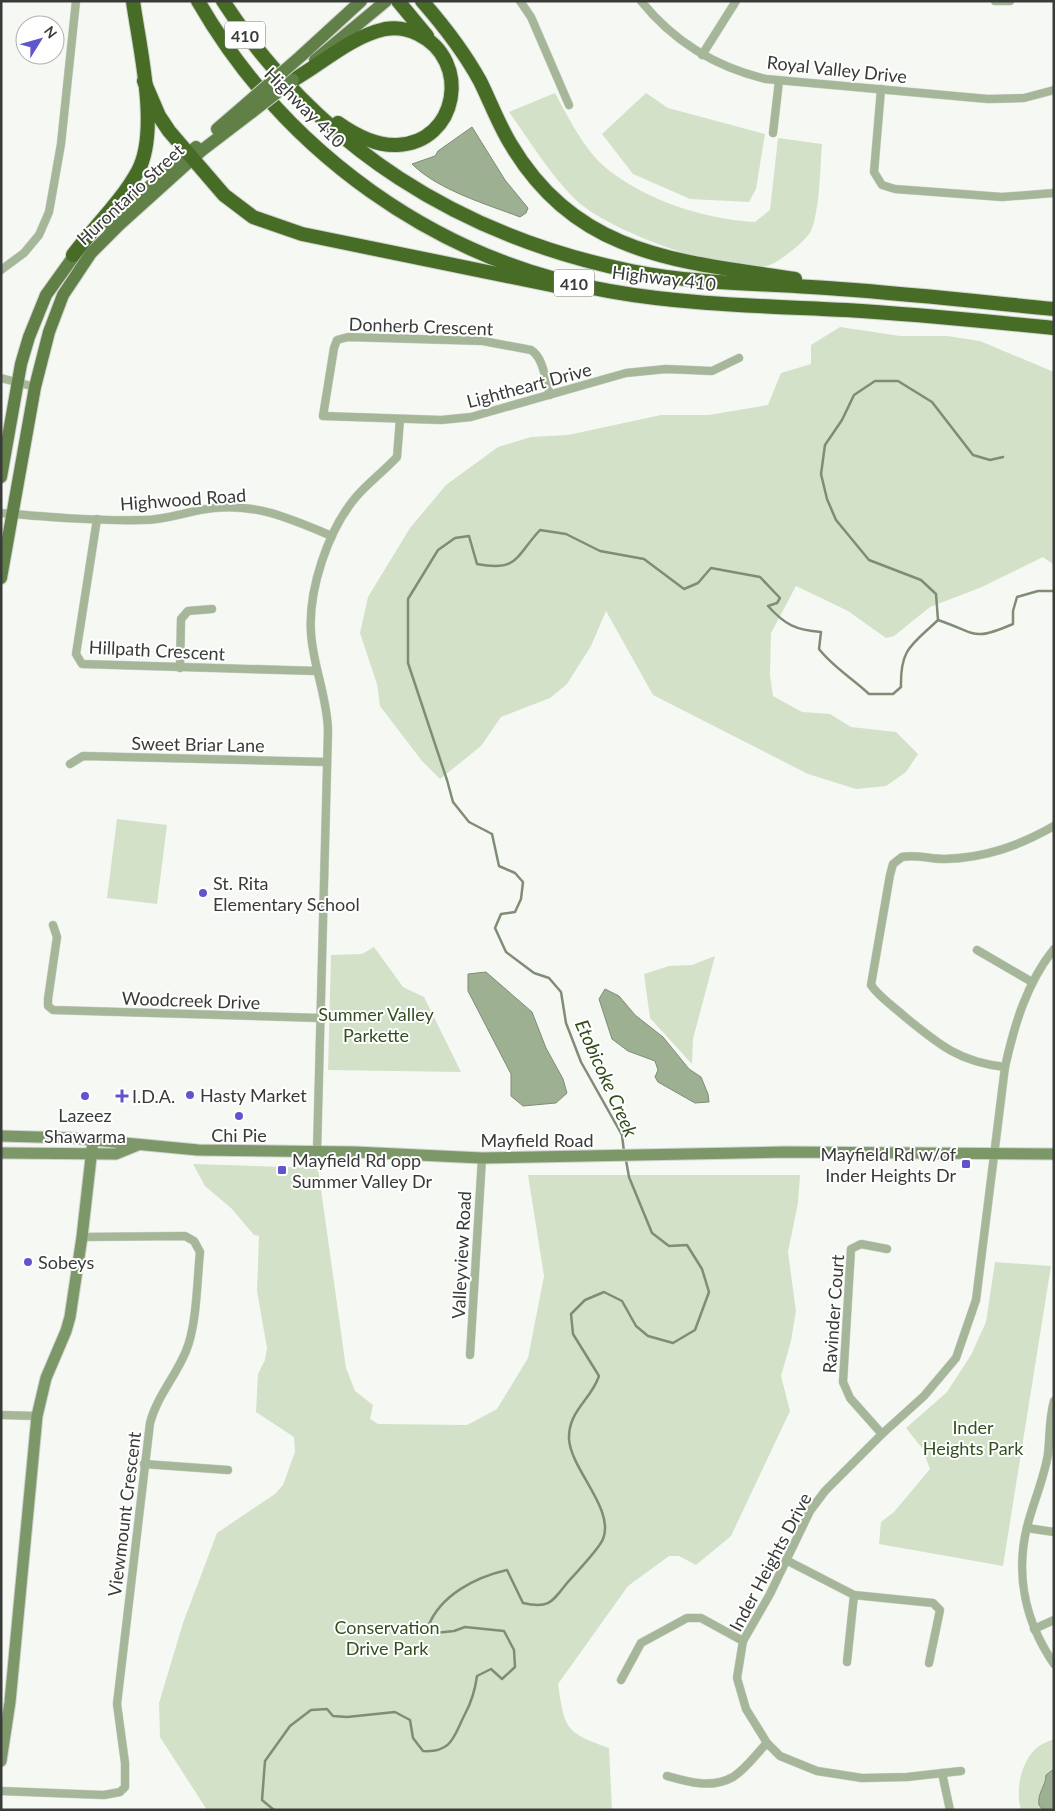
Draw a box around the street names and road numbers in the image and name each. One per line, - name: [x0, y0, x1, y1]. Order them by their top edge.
- road number: 410: [225, 22, 265, 48]
- street label: Royal Valley Drive: [766, 51, 908, 87]
- street label: Highway 410: [260, 62, 350, 152]
- street label: Hurontario Street: [72, 138, 189, 249]
- street label: Highway 410: [611, 261, 717, 295]
- road number: 410: [554, 270, 594, 296]
- street label: Donherb Crescent: [348, 312, 494, 340]
- street label: Lightheart Drive: [464, 358, 594, 412]
- street label: Highwood Road: [119, 484, 247, 514]
- street label: Hillpath Crescent: [88, 635, 226, 665]
- street label: Sweet Briar Lane: [131, 732, 265, 756]
- street label: Woodcreek Drive: [121, 987, 261, 1013]
- street label: Mayfield Road: [480, 1129, 594, 1151]
- street label: Valleyview Road: [447, 1190, 475, 1320]
- street label: Ravinder Court: [818, 1253, 848, 1374]
- street label: Viewmount Crescent: [103, 1430, 145, 1598]
- street label: Inder Heights Drive: [724, 1489, 816, 1635]

